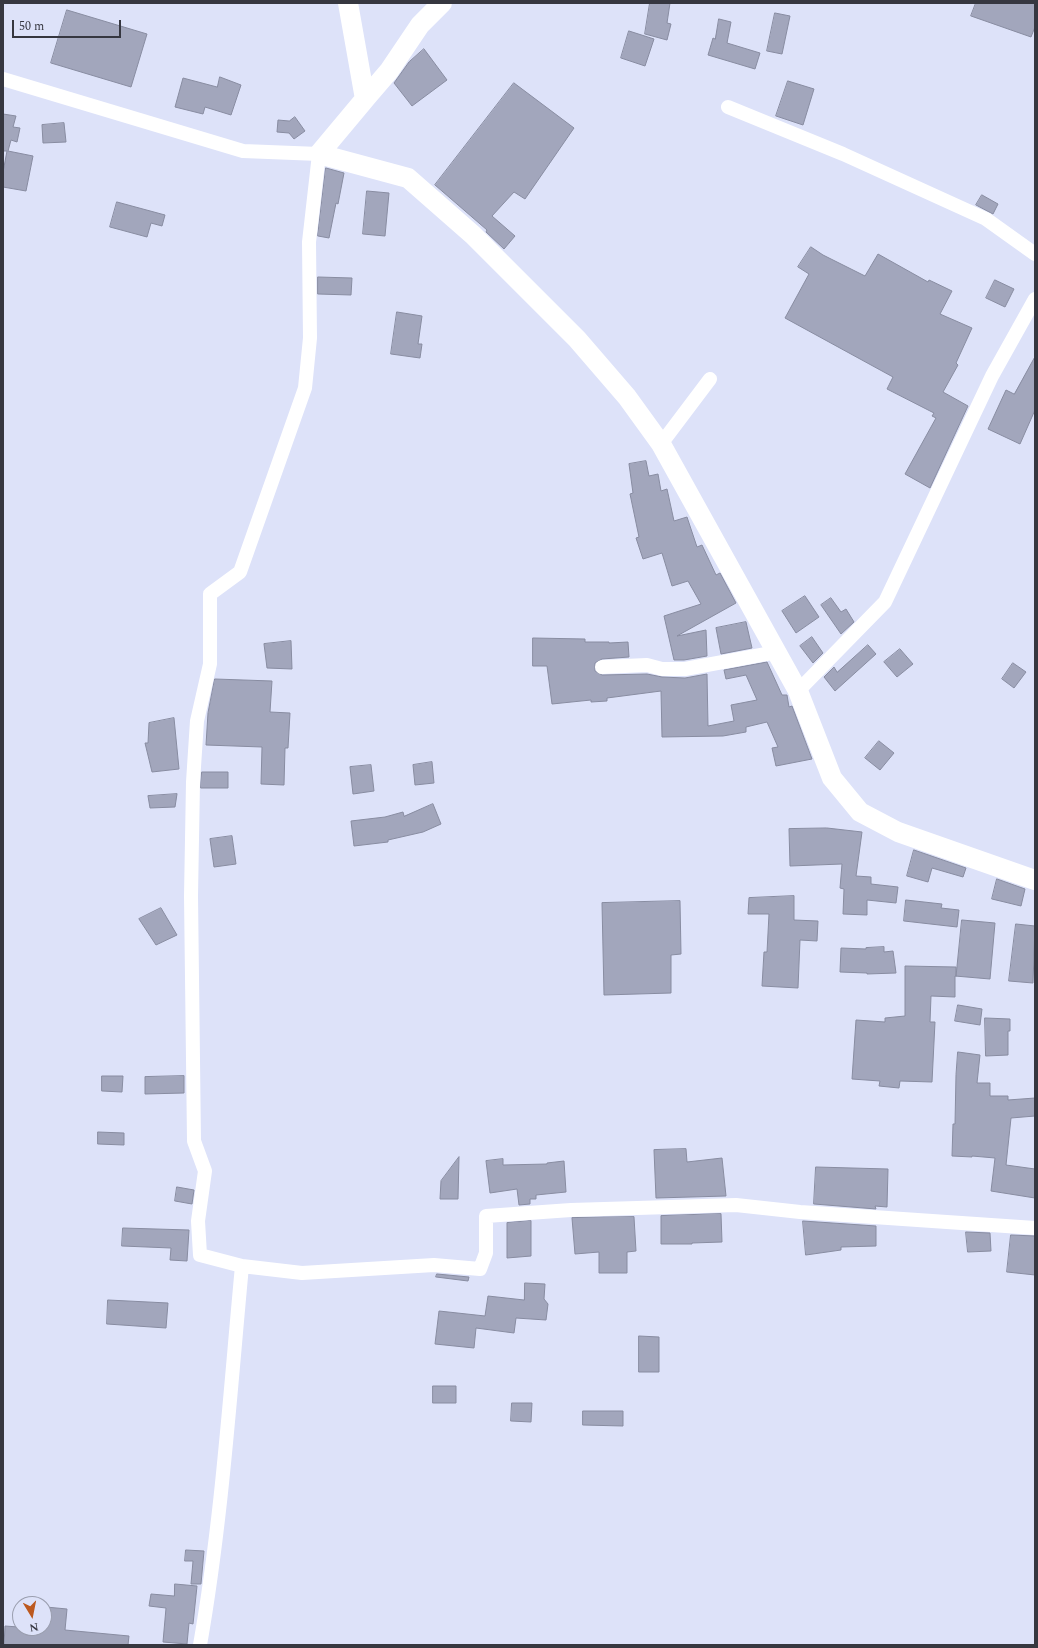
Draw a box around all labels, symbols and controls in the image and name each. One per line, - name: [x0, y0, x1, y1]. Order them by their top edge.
- scale bar: [14, 12, 123, 38]
- text: 50 m: [19, 17, 44, 36]
- north arrow: [12, 1596, 52, 1636]
- text: N: [28, 1618, 40, 1636]

